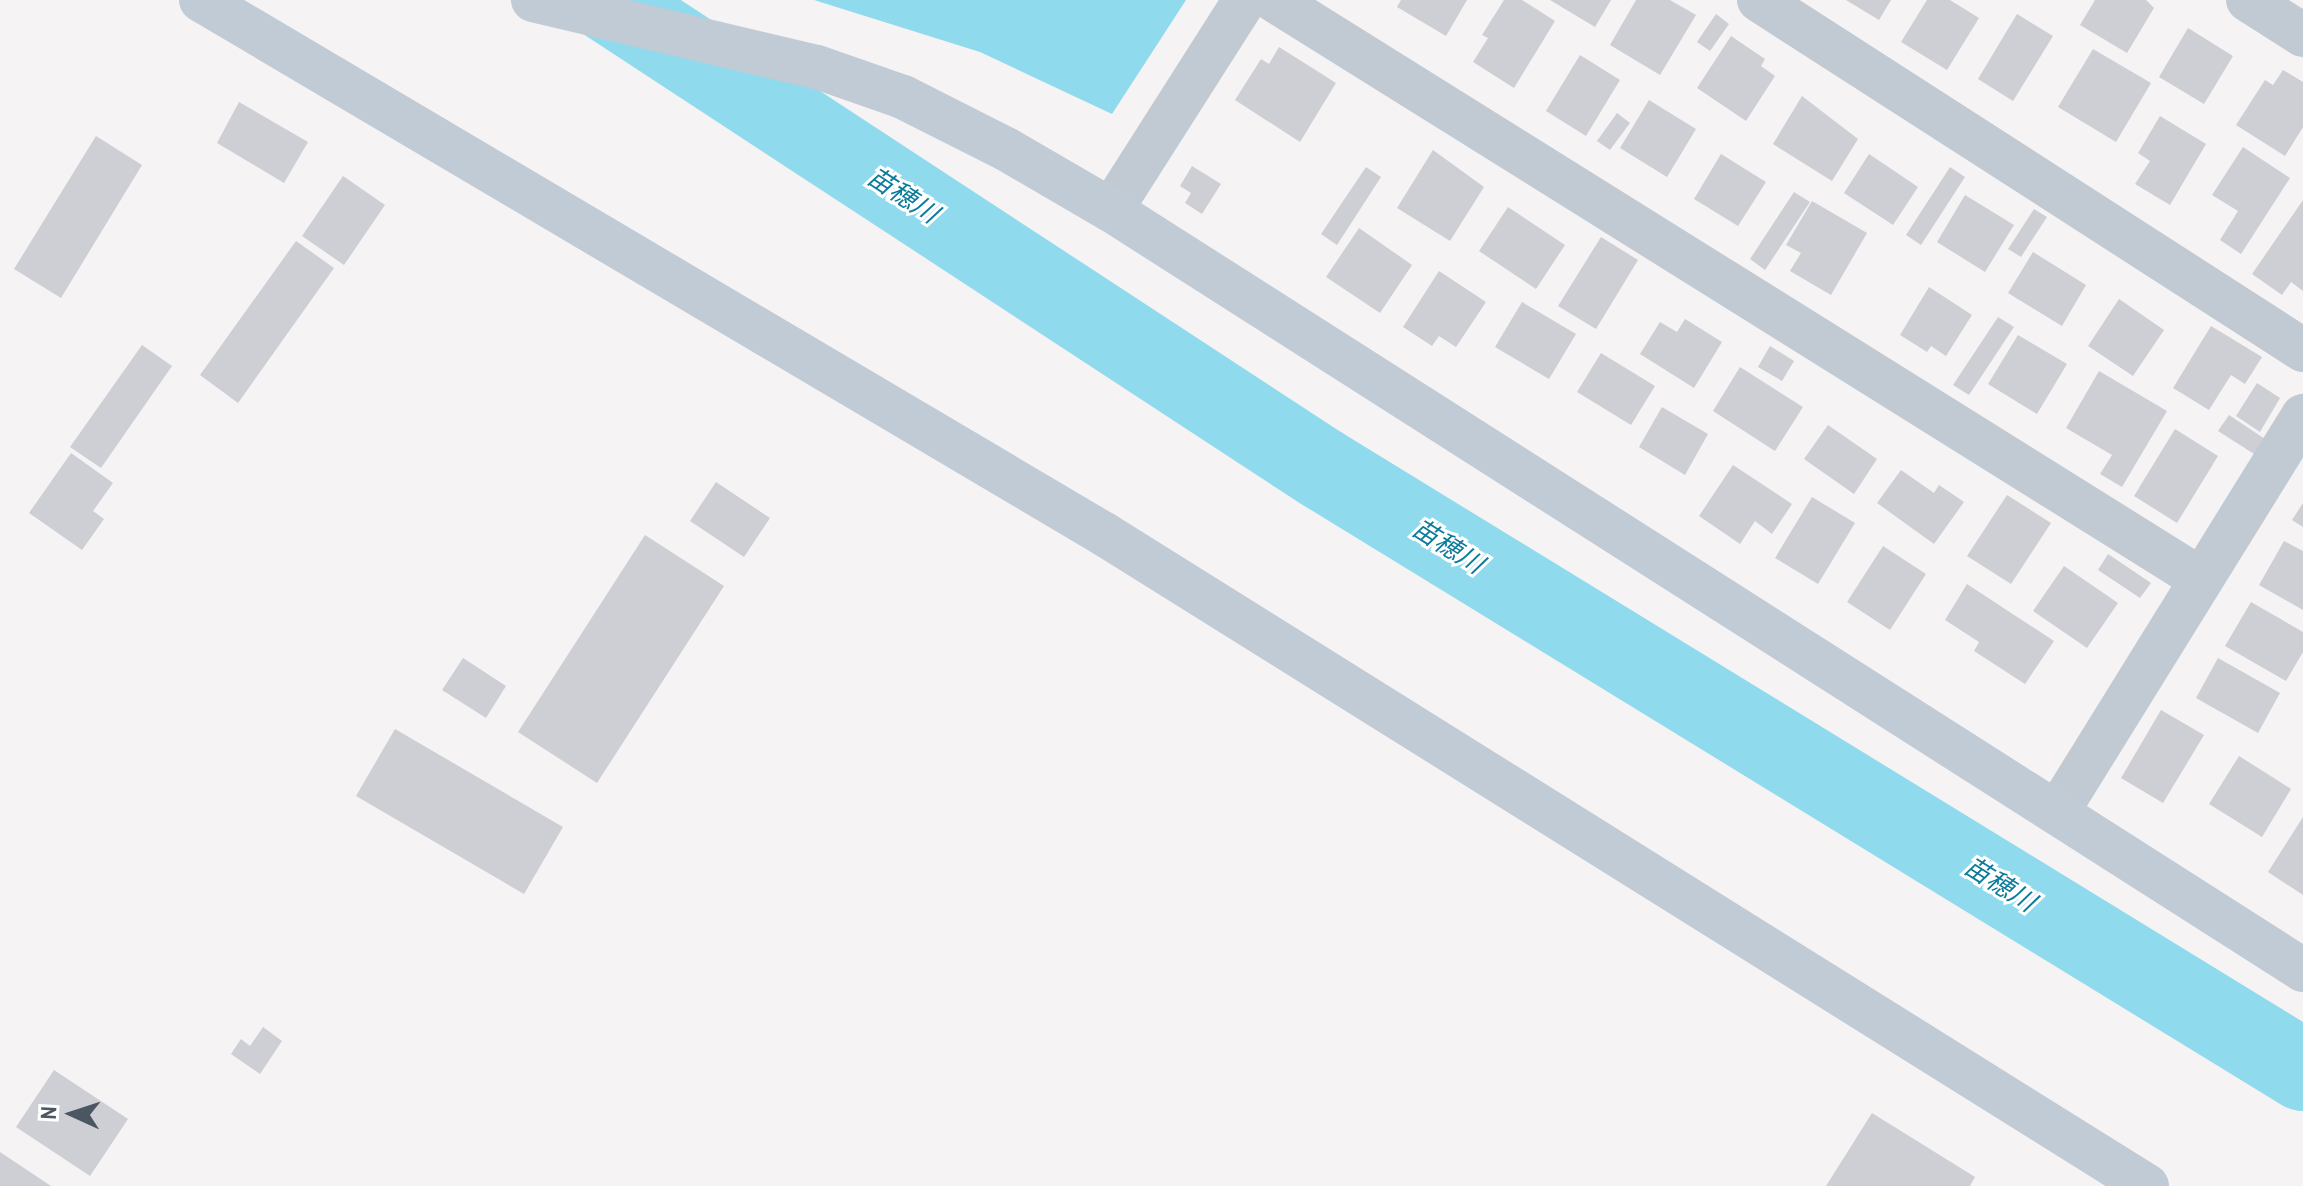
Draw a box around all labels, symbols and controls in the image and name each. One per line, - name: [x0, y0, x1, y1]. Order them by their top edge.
- water label: 苗穂川: [862, 161, 944, 229]
- water label: 苗穂川: [1407, 512, 1489, 580]
- water label: 苗穂川: [1959, 850, 2041, 918]
- north arrow: [32, 1074, 112, 1154]
- text: N: [33, 1105, 63, 1120]

